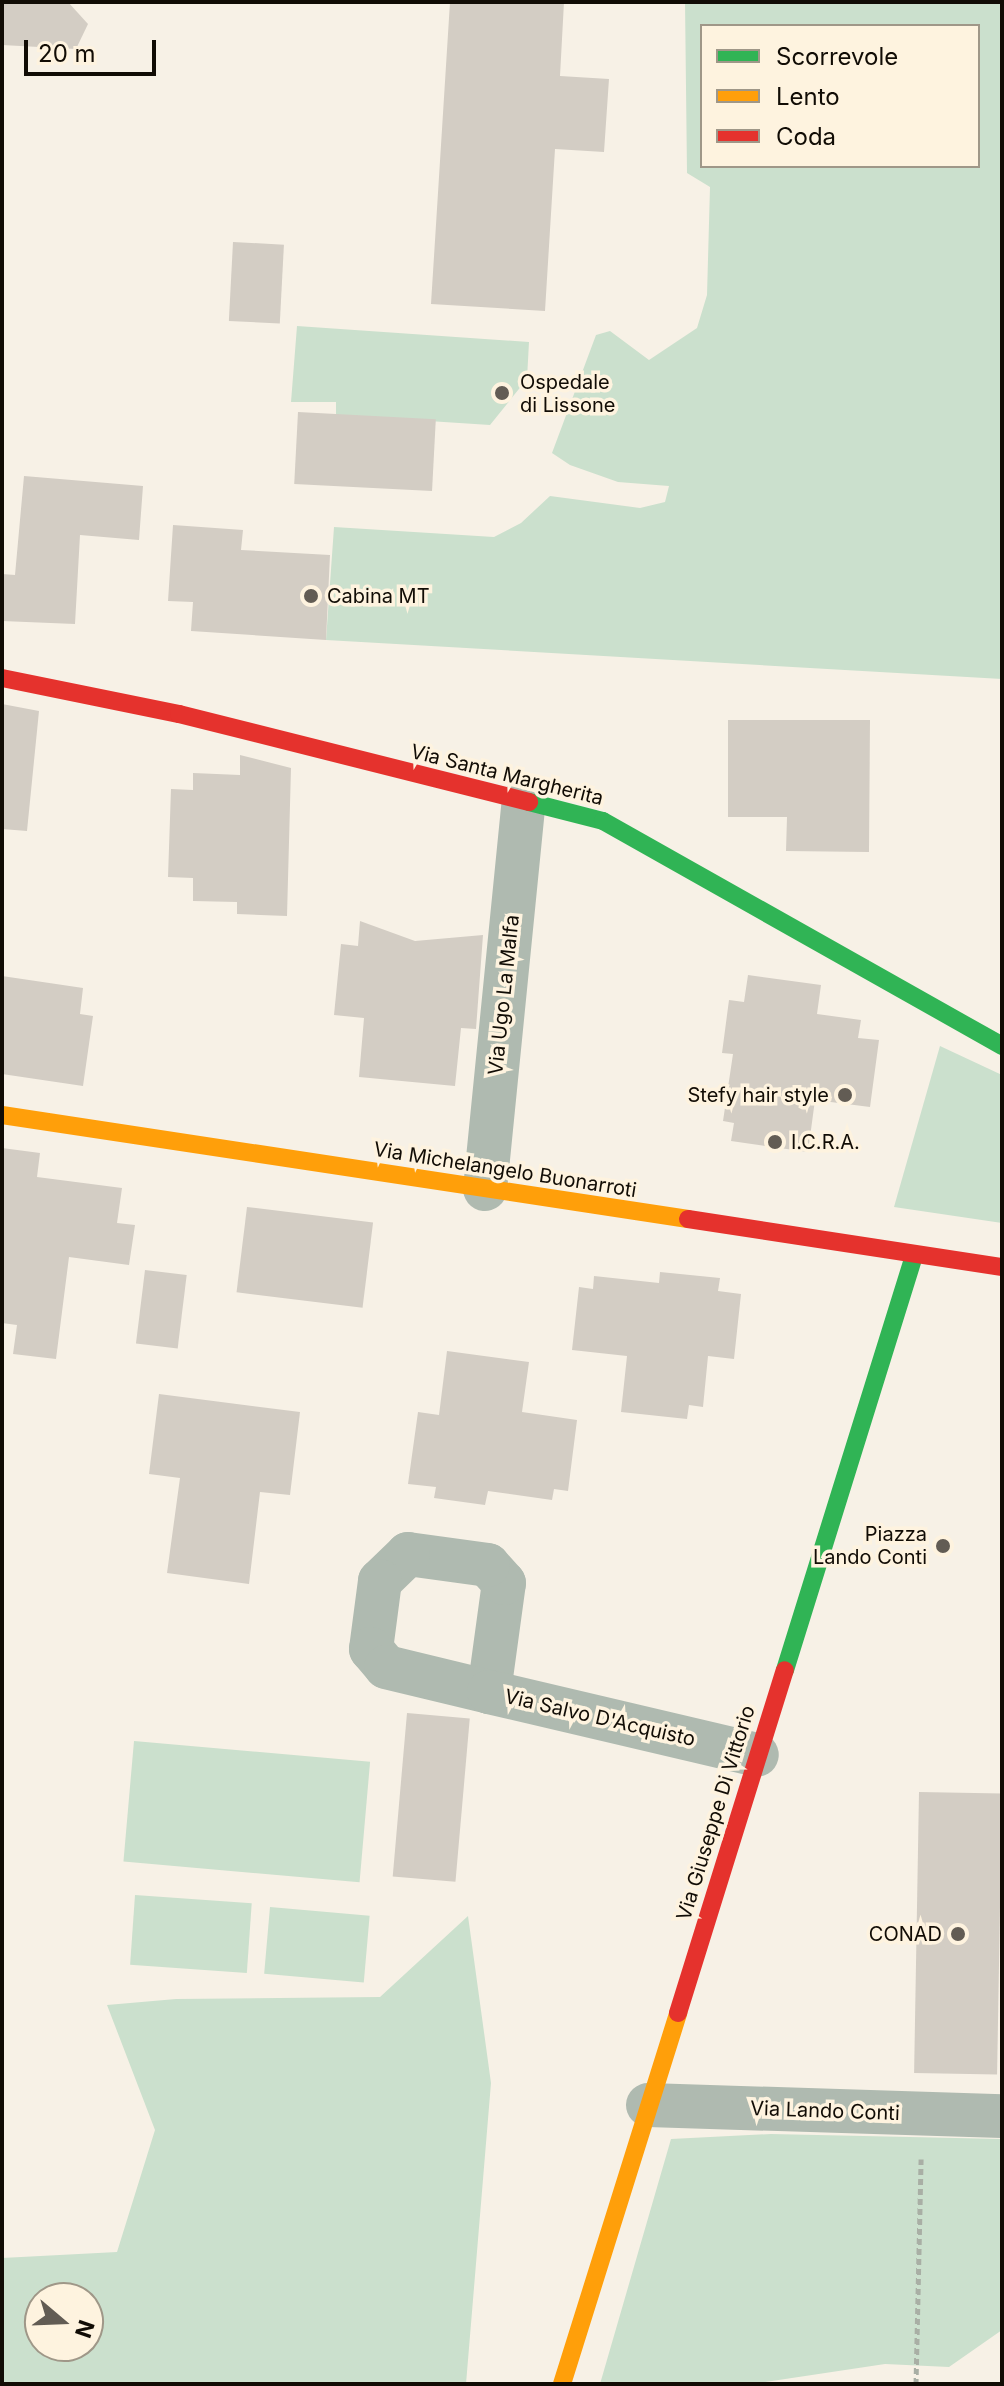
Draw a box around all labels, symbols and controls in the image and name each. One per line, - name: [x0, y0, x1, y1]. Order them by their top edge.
- scale bar: [28, 24, 160, 74]
- legend: [700, 24, 980, 168]
- text: 20 m: [38, 39, 96, 68]
- text: Scorrevole: [776, 42, 898, 71]
- text: Lento: [776, 82, 840, 111]
- text: Coda: [776, 122, 836, 151]
- place label: Ospedale di Lissone: [520, 370, 615, 417]
- marker: Ospedale di Lissone: [491, 382, 513, 404]
- place label: Cabina MT: [327, 584, 430, 608]
- marker: Cabina MT: [302, 587, 320, 605]
- street label: Via Santa Margherita: [408, 739, 606, 811]
- street label: Via Ugo La Malfa: [484, 914, 524, 1076]
- place label: Stefy hair style: [688, 1083, 829, 1107]
- marker: Stefy hair style: [836, 1086, 854, 1104]
- place label: I.C.R.A.: [791, 1130, 860, 1154]
- marker: I.C.R.A.: [766, 1133, 784, 1151]
- street label: Via Michelangelo Buonarroti: [372, 1137, 638, 1203]
- place label: Piazza Lando Conti: [813, 1522, 927, 1569]
- marker: Piazza Lando Conti: [934, 1537, 952, 1555]
- street label: Via Salvo D'Acquisto: [502, 1684, 698, 1752]
- street label: Via Giuseppe Di Vittorio: [672, 1703, 760, 1923]
- place label: CONAD: [869, 1922, 942, 1946]
- marker: CONAD: [949, 1925, 967, 1943]
- street label: Via Lando Conti: [750, 2096, 900, 2126]
- north arrow: [24, 2282, 104, 2362]
- text: N: [70, 2317, 100, 2341]

